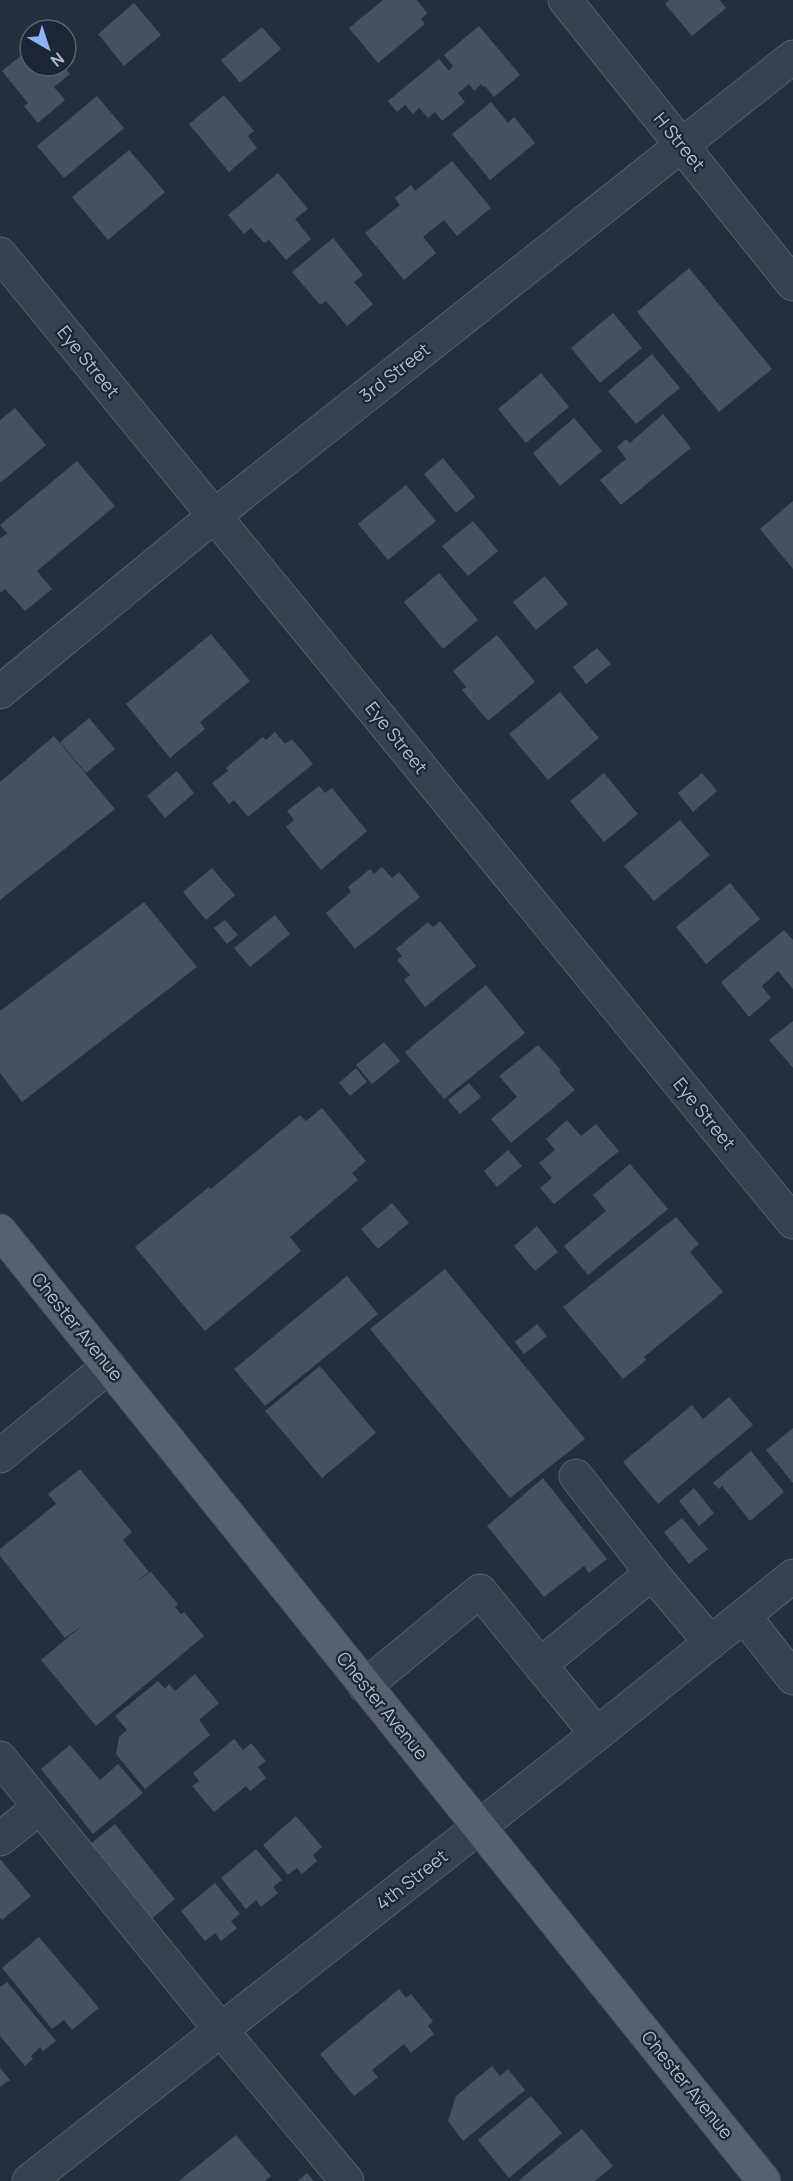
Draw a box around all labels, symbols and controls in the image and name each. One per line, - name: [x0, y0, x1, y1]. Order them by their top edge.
- north arrow: [18, 18, 78, 78]
- text: N: [46, 47, 69, 72]
- street label: H Street: [649, 107, 711, 176]
- street label: Eye Street: [52, 320, 125, 402]
- street label: 3rd Street: [354, 337, 435, 407]
- street label: Eye Street: [360, 696, 433, 778]
- street label: Eye Street: [668, 1072, 741, 1154]
- street label: Chester Avenue: [27, 1267, 129, 1385]
- street label: Chester Avenue: [332, 1646, 434, 1764]
- street label: 4th Street: [371, 1844, 452, 1915]
- street label: Chester Avenue: [637, 2025, 739, 2143]

